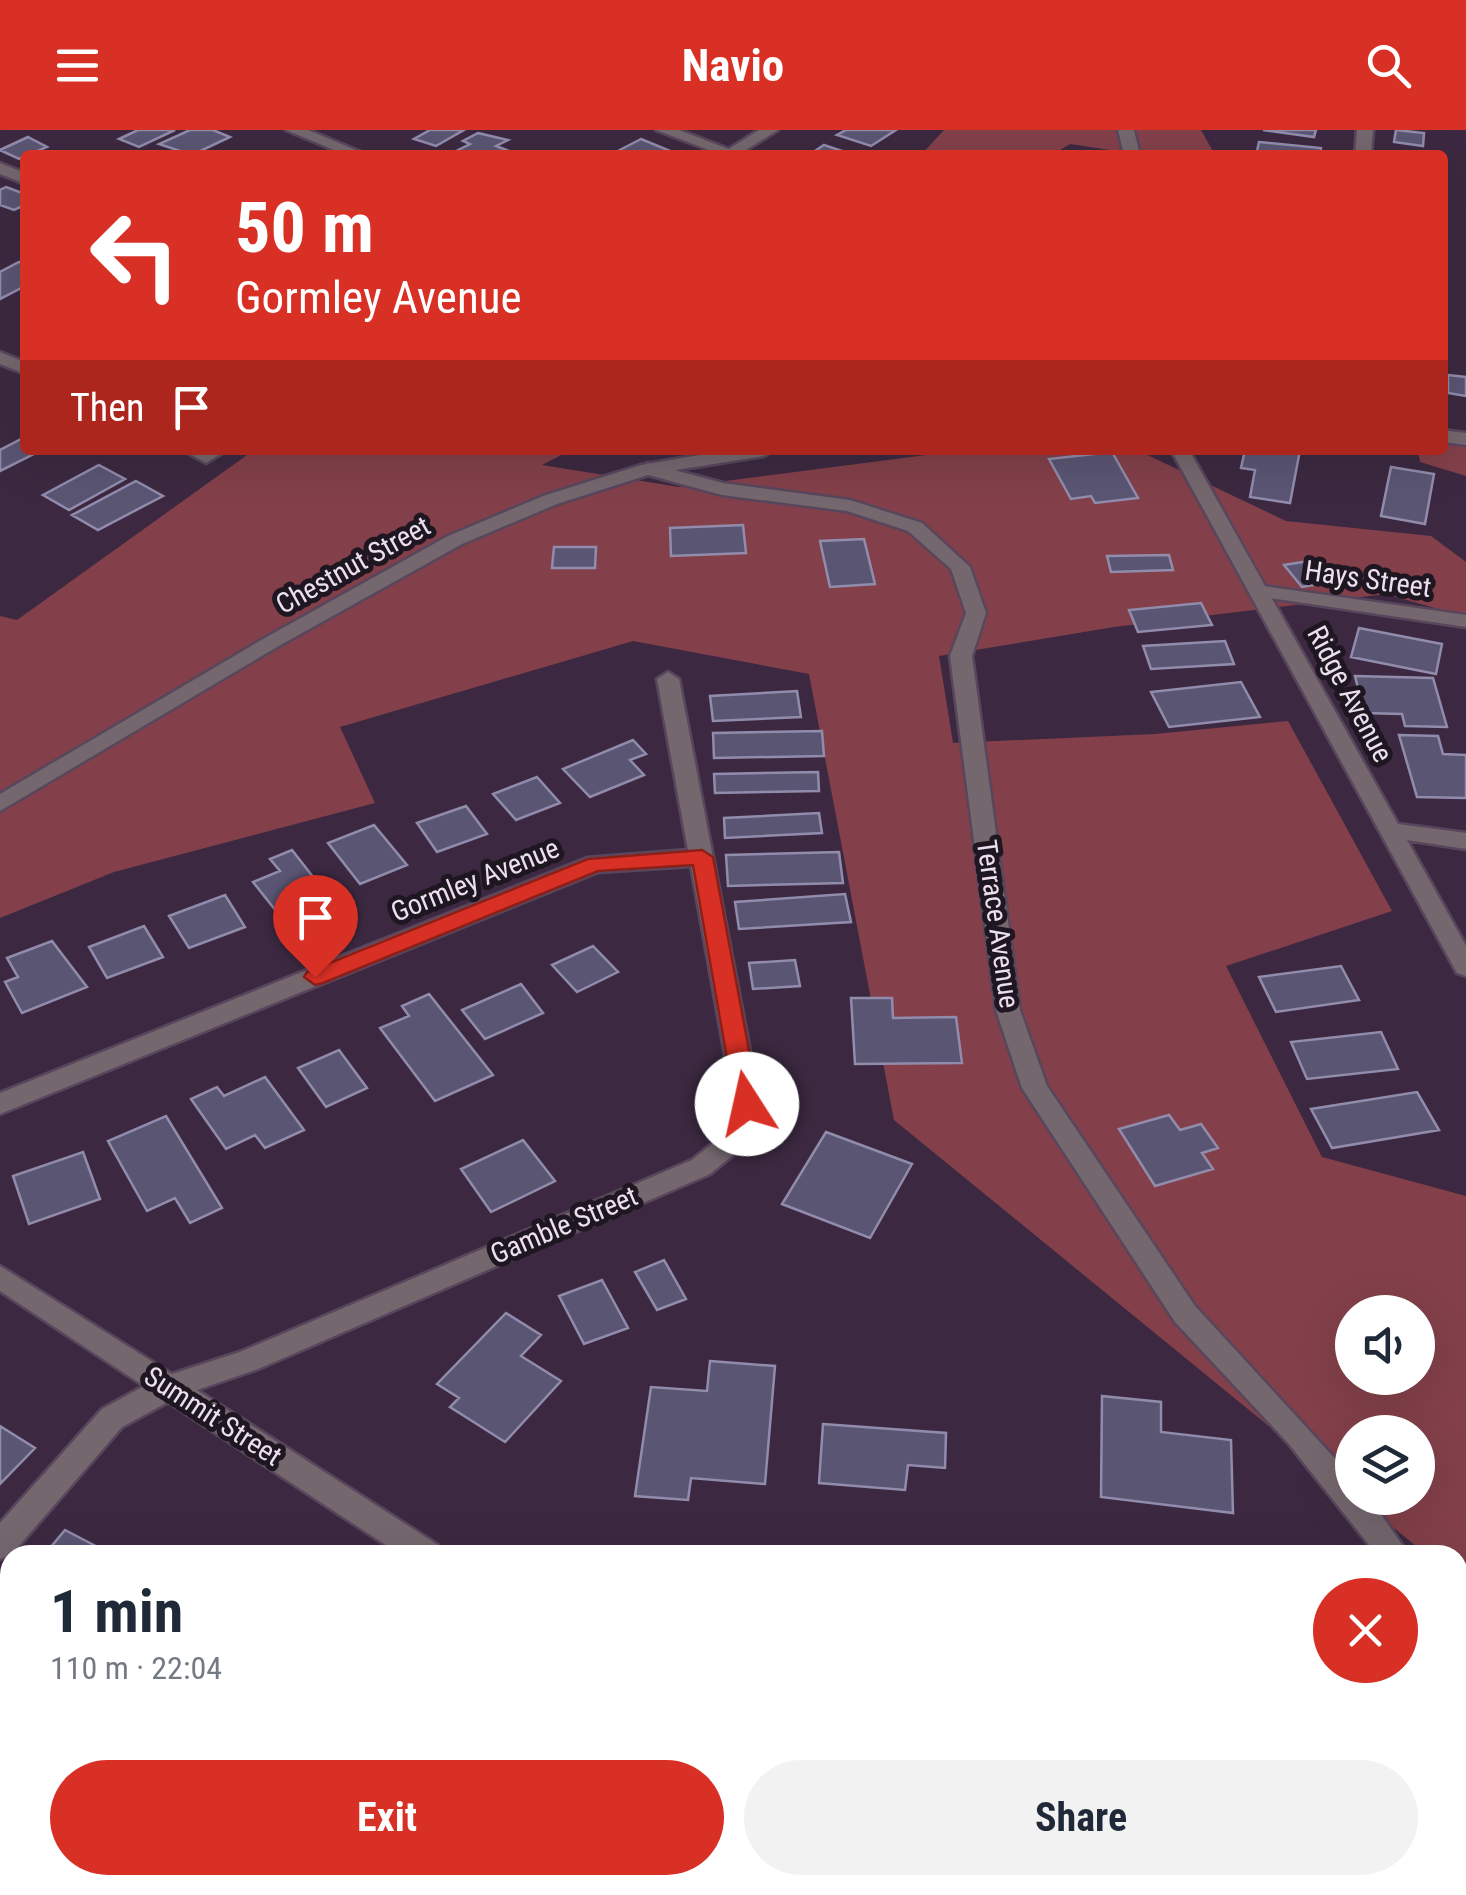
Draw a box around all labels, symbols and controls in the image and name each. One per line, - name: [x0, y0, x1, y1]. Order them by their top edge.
- icon: menu: [50, 38, 105, 93]
- icon: search: [1361, 38, 1416, 93]
- text: Navio: [682, 39, 784, 92]
- text: 50 m: [235, 187, 374, 269]
- icon: left: [70, 190, 200, 320]
- text: Gormley Avenue: [235, 271, 522, 324]
- icon: arrive: [164, 380, 219, 435]
- text: Then: [70, 386, 144, 430]
- street label: Chestnut Street: [270, 509, 436, 621]
- street label: Hays Street: [1303, 554, 1433, 604]
- street label: Ridge Avenue: [1300, 620, 1400, 768]
- street label: Gormley Avenue: [386, 831, 564, 929]
- street label: Terrace Avenue: [970, 838, 1026, 1010]
- pin: [273, 875, 358, 978]
- icon: arrive: [288, 890, 343, 945]
- position arrow: [695, 1052, 799, 1156]
- street label: Gamble Street: [486, 1179, 642, 1271]
- map controls: [1335, 1295, 1435, 1515]
- button: sound: [1335, 1295, 1435, 1395]
- street label: Summit Street: [138, 1359, 288, 1473]
- button: layers: [1335, 1415, 1435, 1515]
- text: 1 min: [50, 1576, 183, 1647]
- button: close: [1313, 1578, 1418, 1683]
- text: 110 m · 22:04: [50, 1649, 222, 1687]
- button: Exit: [50, 1760, 724, 1875]
- button: Share: [744, 1760, 1418, 1875]

